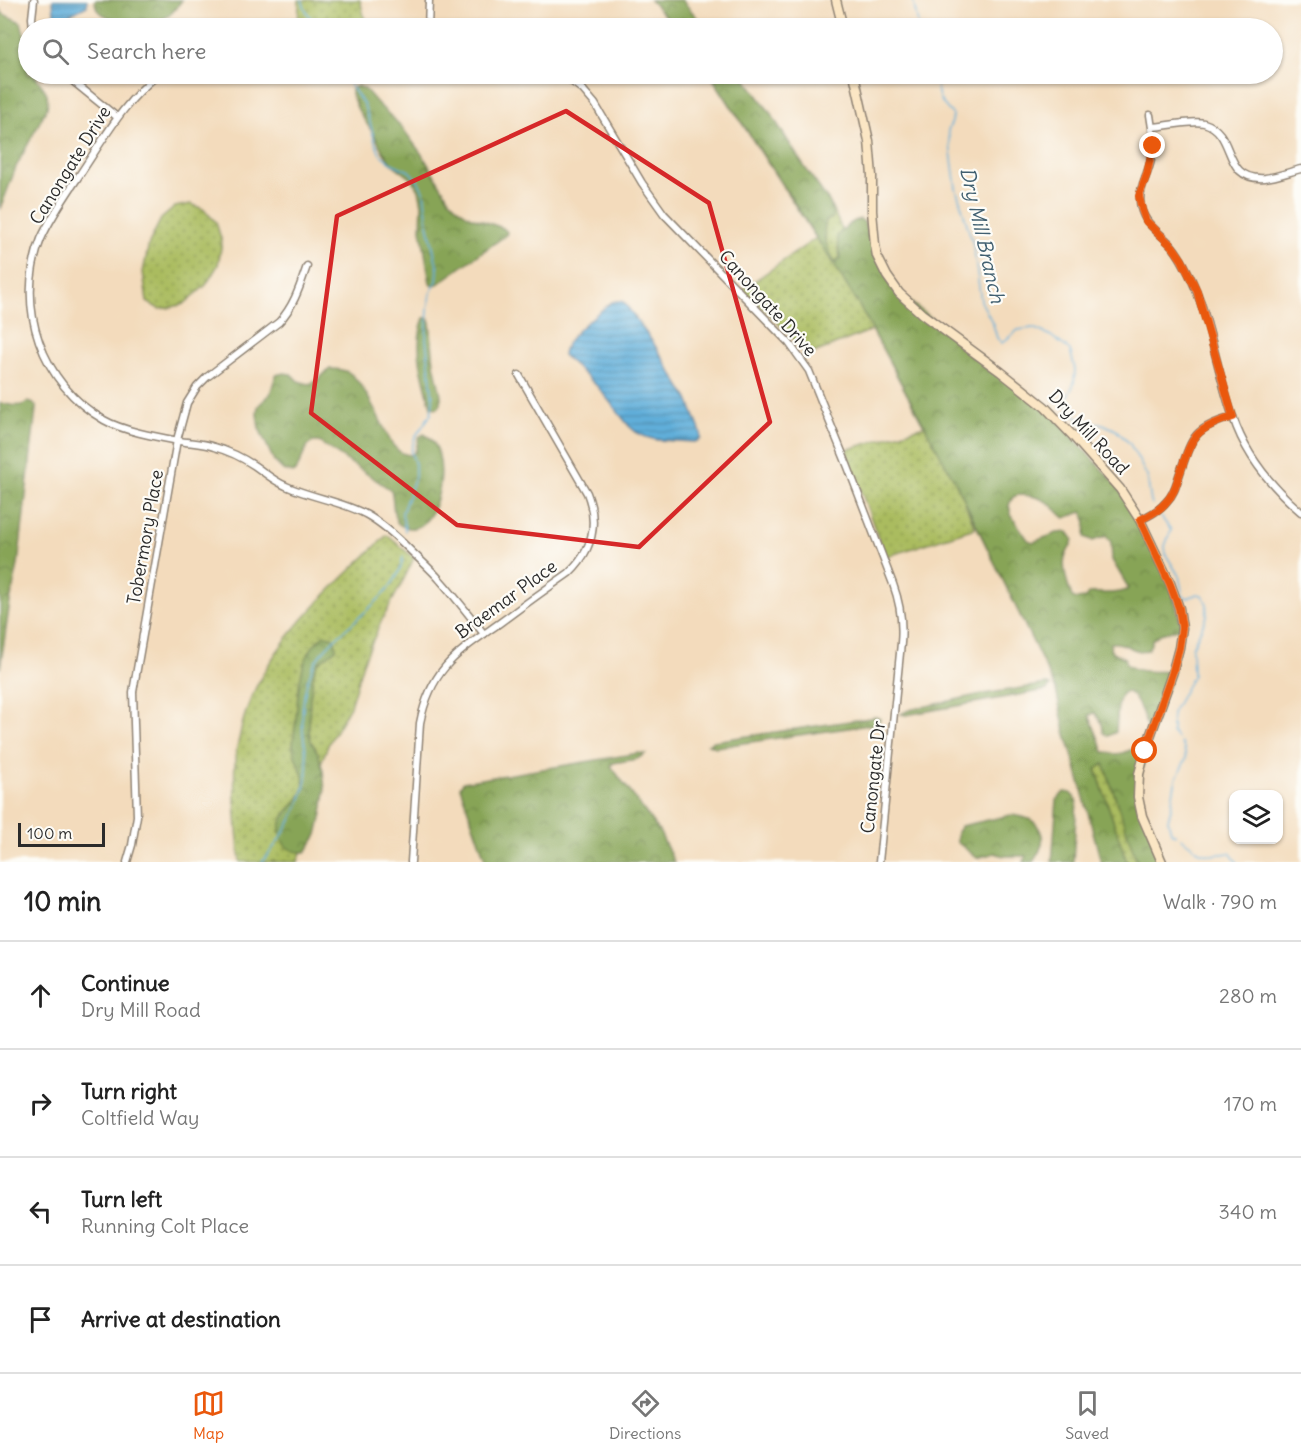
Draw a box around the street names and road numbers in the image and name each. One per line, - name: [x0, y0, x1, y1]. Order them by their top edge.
- street label: Canongate Drive: [24, 101, 116, 229]
- street label: Canongate Drive: [714, 245, 822, 361]
- street label: Dry Mill Road: [1044, 385, 1134, 480]
- street label: Tobermory Place: [122, 468, 168, 606]
- street label: Braemar Place: [451, 554, 561, 644]
- street label: Canongate Dr: [856, 719, 890, 835]

